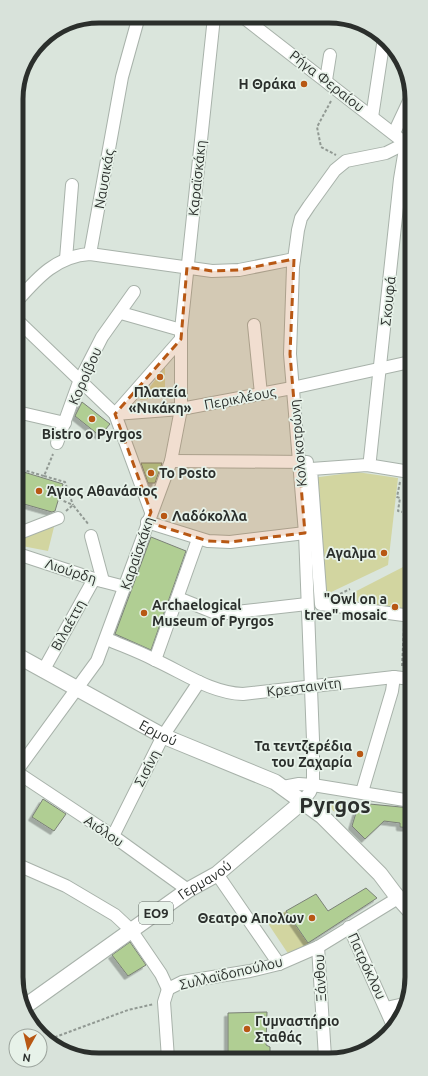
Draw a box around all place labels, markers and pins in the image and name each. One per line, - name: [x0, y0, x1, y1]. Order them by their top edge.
- place label: Η Θράκα: [238, 76, 296, 92]
- marker: Η Θράκα: [299, 79, 309, 89]
- marker: Πλατεία «Νικάκη»: [155, 372, 165, 382]
- place label: Πλατεία «Νικάκη»: [129, 384, 192, 416]
- marker: Bistro o Pyrgos: [87, 414, 97, 424]
- place label: Bistro o Pyrgos: [42, 426, 143, 442]
- place label: To Posto: [159, 465, 216, 481]
- marker: To Posto: [146, 468, 156, 478]
- place label: Άγιος Αθανάσιος: [47, 483, 158, 499]
- marker: Άγιος Αθανάσιος: [34, 486, 44, 496]
- place label: Λαδόκολλα: [172, 508, 247, 524]
- marker: Λαδόκολλα: [159, 511, 169, 521]
- place label: Αγαλμα: [326, 545, 376, 561]
- marker: Αγαλμα: [379, 548, 389, 558]
- place label: "Owl on a tree" mosaic: [304, 591, 387, 623]
- place label: Archaelogical Museum of Pyrgos: [152, 597, 274, 629]
- marker: "Owl on a tree" mosaic: [390, 602, 400, 612]
- marker: Archaelogical Museum of Pyrgos: [139, 608, 149, 618]
- place label: Τα τεντζερέδια του Ζαχαρία: [254, 738, 352, 770]
- marker: Τα τεντζερέδια του Ζαχαρία: [355, 749, 365, 759]
- place label: Θεατρο Απολων: [198, 910, 305, 926]
- marker: Θεατρο Απολων: [307, 913, 317, 923]
- place label: Γυμναστήριο Σταθάς: [255, 1013, 340, 1045]
- marker: Γυμναστήριο Σταθάς: [242, 1024, 252, 1034]

